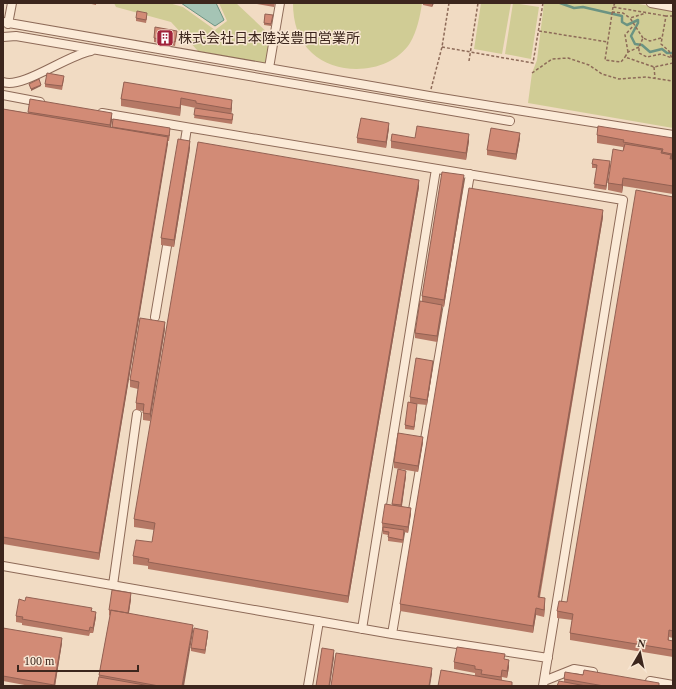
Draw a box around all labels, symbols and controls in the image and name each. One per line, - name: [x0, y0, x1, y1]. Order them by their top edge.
- building icon: 株式会社日本陸送豊田営業所: [155, 28, 175, 48]
- place label: 株式会社日本陸送豊田営業所: [178, 31, 360, 46]
- north arrow: [620, 633, 660, 673]
- text: N: [637, 637, 646, 650]
- scale bar: [18, 647, 138, 673]
- text: 100 m: [24, 654, 55, 668]

